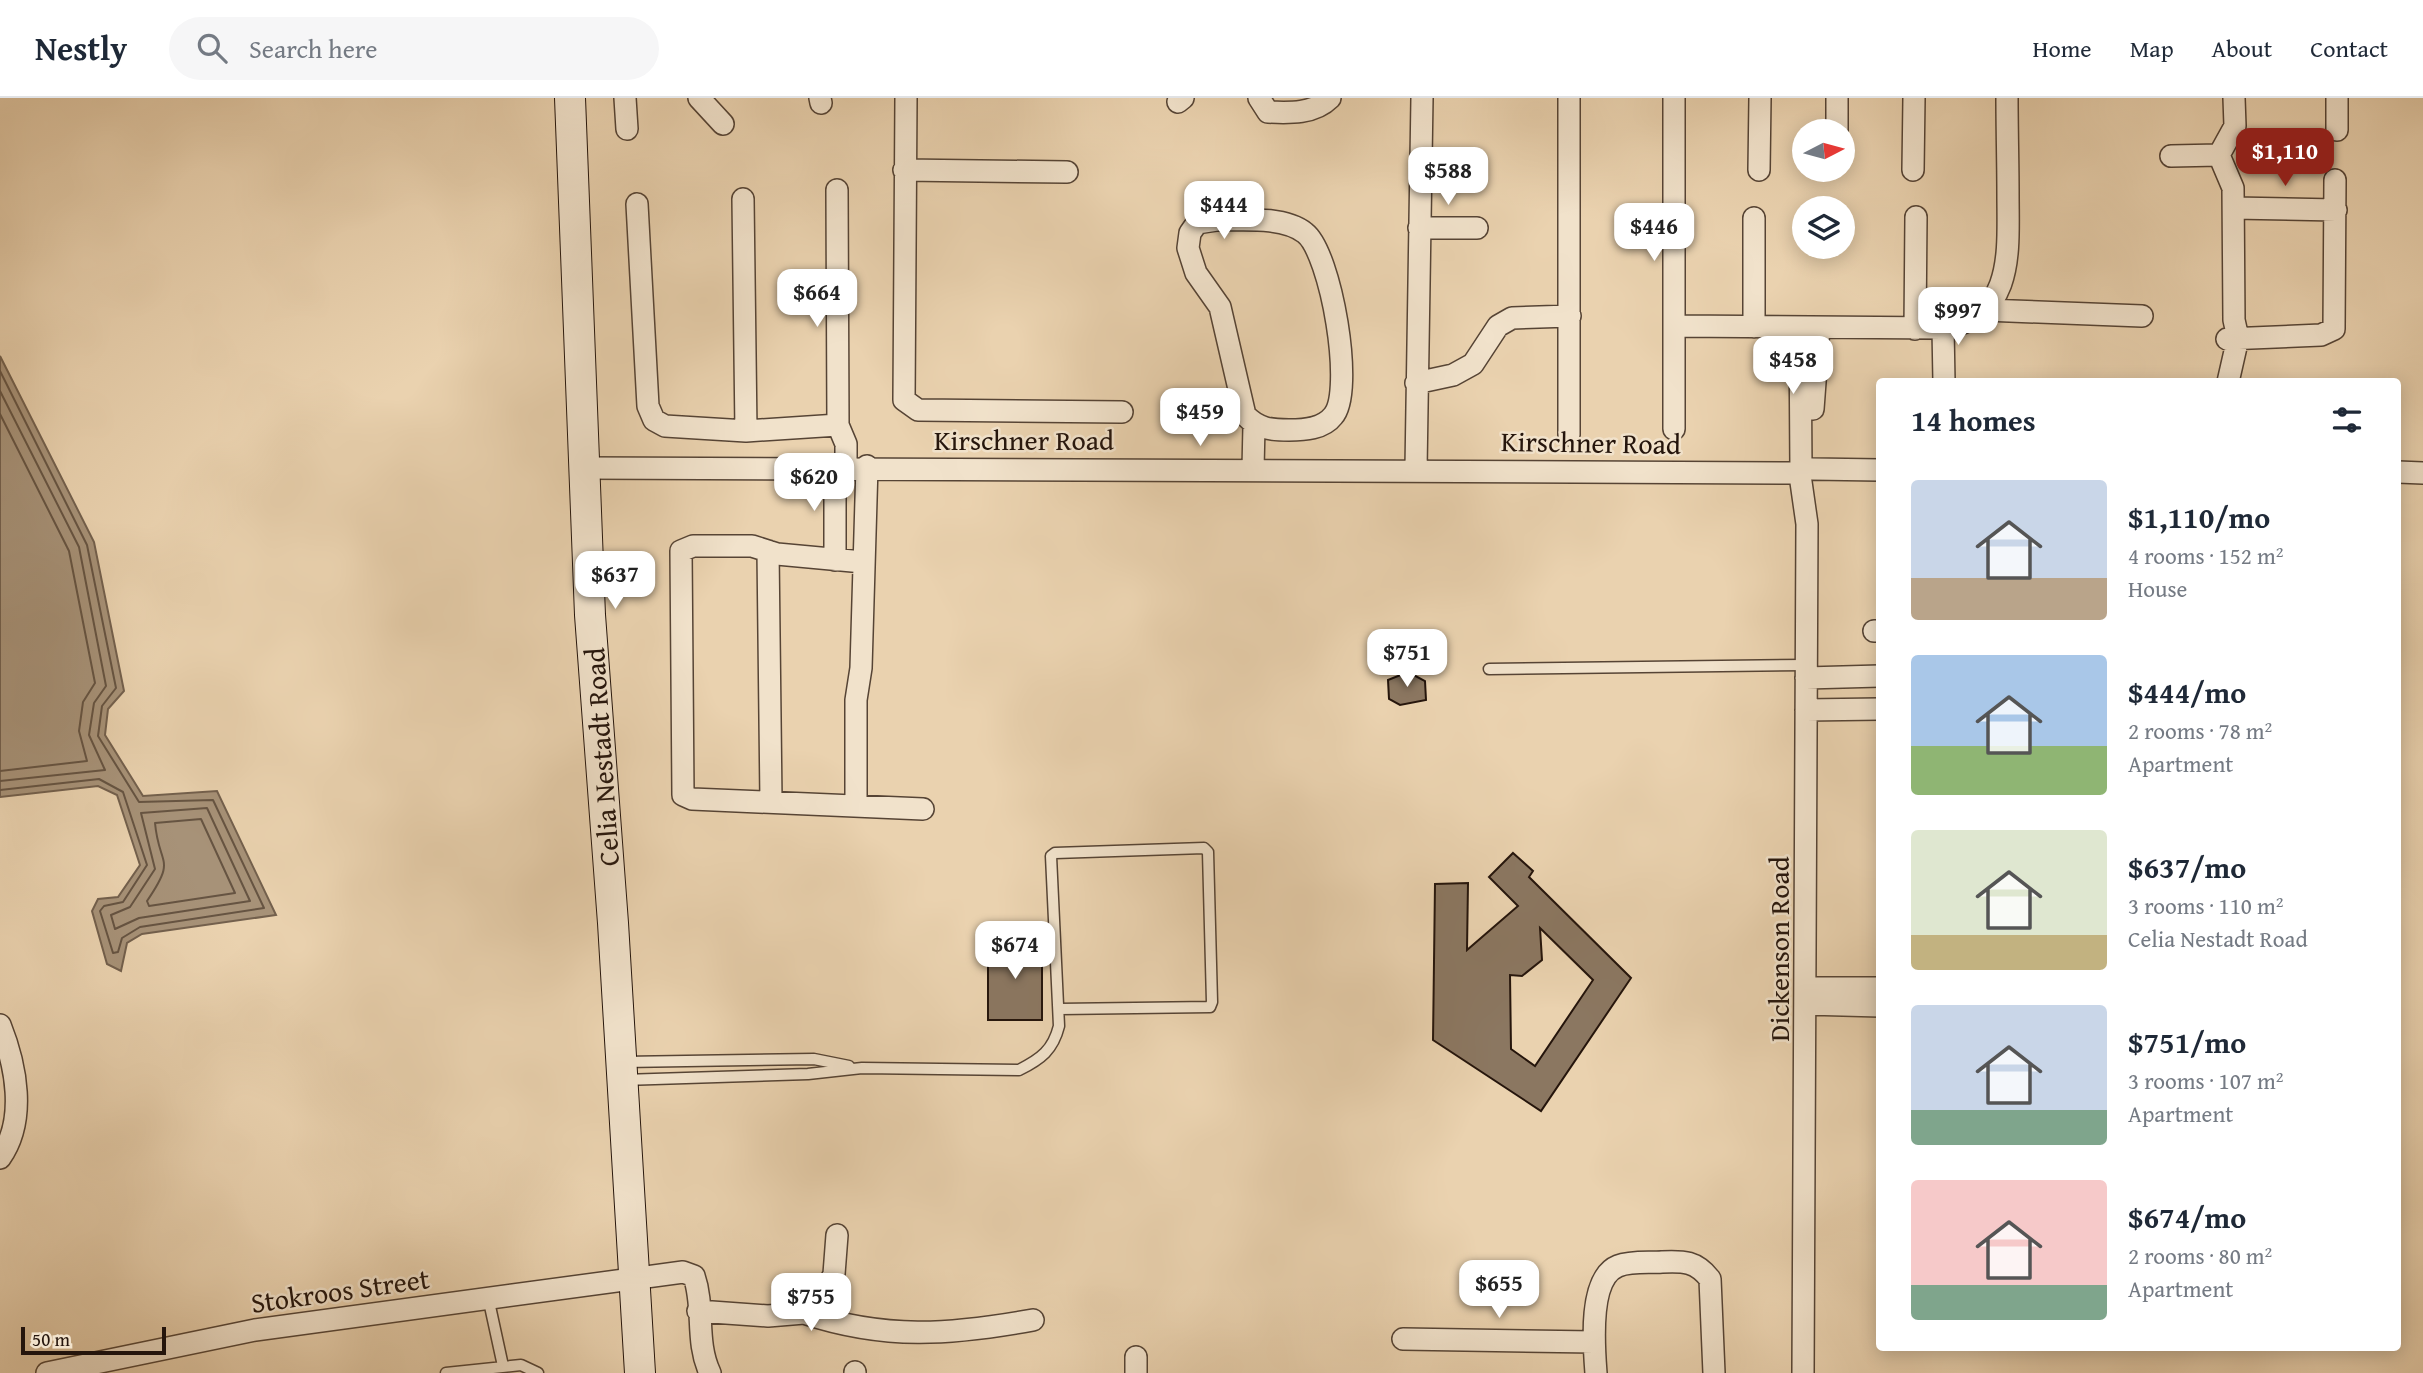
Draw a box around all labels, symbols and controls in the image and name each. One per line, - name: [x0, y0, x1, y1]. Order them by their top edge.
- search box: [169, 17, 659, 80]
- text: Nestly: [35, 24, 127, 72]
- icon: search: [193, 29, 231, 67]
- text: Search here: [249, 29, 377, 68]
- text: Home: [2033, 31, 2092, 66]
- text: Map: [2130, 31, 2174, 66]
- text: About: [2212, 31, 2272, 66]
- text: Contact: [2310, 31, 2388, 66]
- north arrow: [1792, 119, 1855, 182]
- map controls: [1792, 119, 1855, 259]
- pin: $1,110: [2228, 129, 2342, 188]
- text: $1,110: [2252, 134, 2318, 167]
- pin: $588: [1407, 148, 1489, 207]
- text: $588: [1424, 153, 1472, 186]
- pin: $444: [1183, 181, 1265, 241]
- text: $444: [1200, 187, 1248, 220]
- button: layers: [1792, 196, 1855, 259]
- pin: $446: [1613, 204, 1695, 263]
- text: $446: [1630, 209, 1678, 242]
- pin: $664: [776, 270, 858, 329]
- text: $664: [793, 275, 841, 308]
- pin: $997: [1917, 288, 1999, 347]
- text: $997: [1934, 293, 1982, 326]
- pin: $458: [1752, 336, 1834, 396]
- text: $458: [1769, 342, 1817, 375]
- pin: $459: [1159, 388, 1241, 448]
- text: $459: [1176, 394, 1224, 427]
- text: 14 homes: [1911, 398, 2036, 442]
- icon: filters: [2328, 401, 2366, 439]
- street label: Kirschner Road: [934, 419, 1114, 460]
- street label: Kirschner Road: [1501, 420, 1681, 464]
- pin: $620: [773, 454, 855, 513]
- text: $620: [790, 459, 838, 492]
- text: $1,110/mo: [2128, 495, 2270, 539]
- icon: home: [1967, 508, 2051, 592]
- text: 4 rooms · 152 m²: [2128, 539, 2283, 572]
- pin: $637: [574, 552, 656, 611]
- text: $637: [591, 557, 639, 590]
- text: House: [2128, 572, 2187, 605]
- pin: $751: [1366, 630, 1448, 689]
- text: $751: [1383, 635, 1431, 668]
- street label: Celia Nestadt Road: [573, 646, 629, 868]
- text: $444/mo: [2128, 670, 2246, 714]
- icon: home: [1967, 683, 2051, 767]
- text: 2 rooms · 78 m²: [2128, 714, 2272, 747]
- text: Apartment: [2128, 747, 2233, 780]
- text: $637/mo: [2128, 845, 2246, 889]
- street label: Dickenson Road: [1758, 856, 1799, 1042]
- icon: home: [1967, 858, 2051, 942]
- text: 3 rooms · 110 m²: [2128, 889, 2283, 922]
- pin: $674: [974, 922, 1056, 981]
- text: Celia Nestadt Road: [2128, 922, 2308, 955]
- text: $674: [991, 927, 1039, 960]
- text: $751/mo: [2128, 1020, 2246, 1064]
- icon: home: [1967, 1033, 2051, 1117]
- text: 3 rooms · 107 m²: [2128, 1064, 2283, 1097]
- text: Apartment: [2128, 1097, 2233, 1130]
- text: $674/mo: [2128, 1195, 2246, 1239]
- icon: home: [1967, 1208, 2051, 1292]
- text: 2 rooms · 80 m²: [2128, 1239, 2272, 1272]
- street label: Stokroos Street: [248, 1257, 432, 1323]
- pin: $655: [1458, 1260, 1540, 1320]
- text: $655: [1475, 1266, 1523, 1299]
- text: Apartment: [2128, 1272, 2233, 1305]
- pin: $755: [770, 1274, 852, 1333]
- text: $755: [787, 1279, 835, 1312]
- scale bar: [21, 1324, 166, 1356]
- text: 50 m: [32, 1325, 70, 1353]

